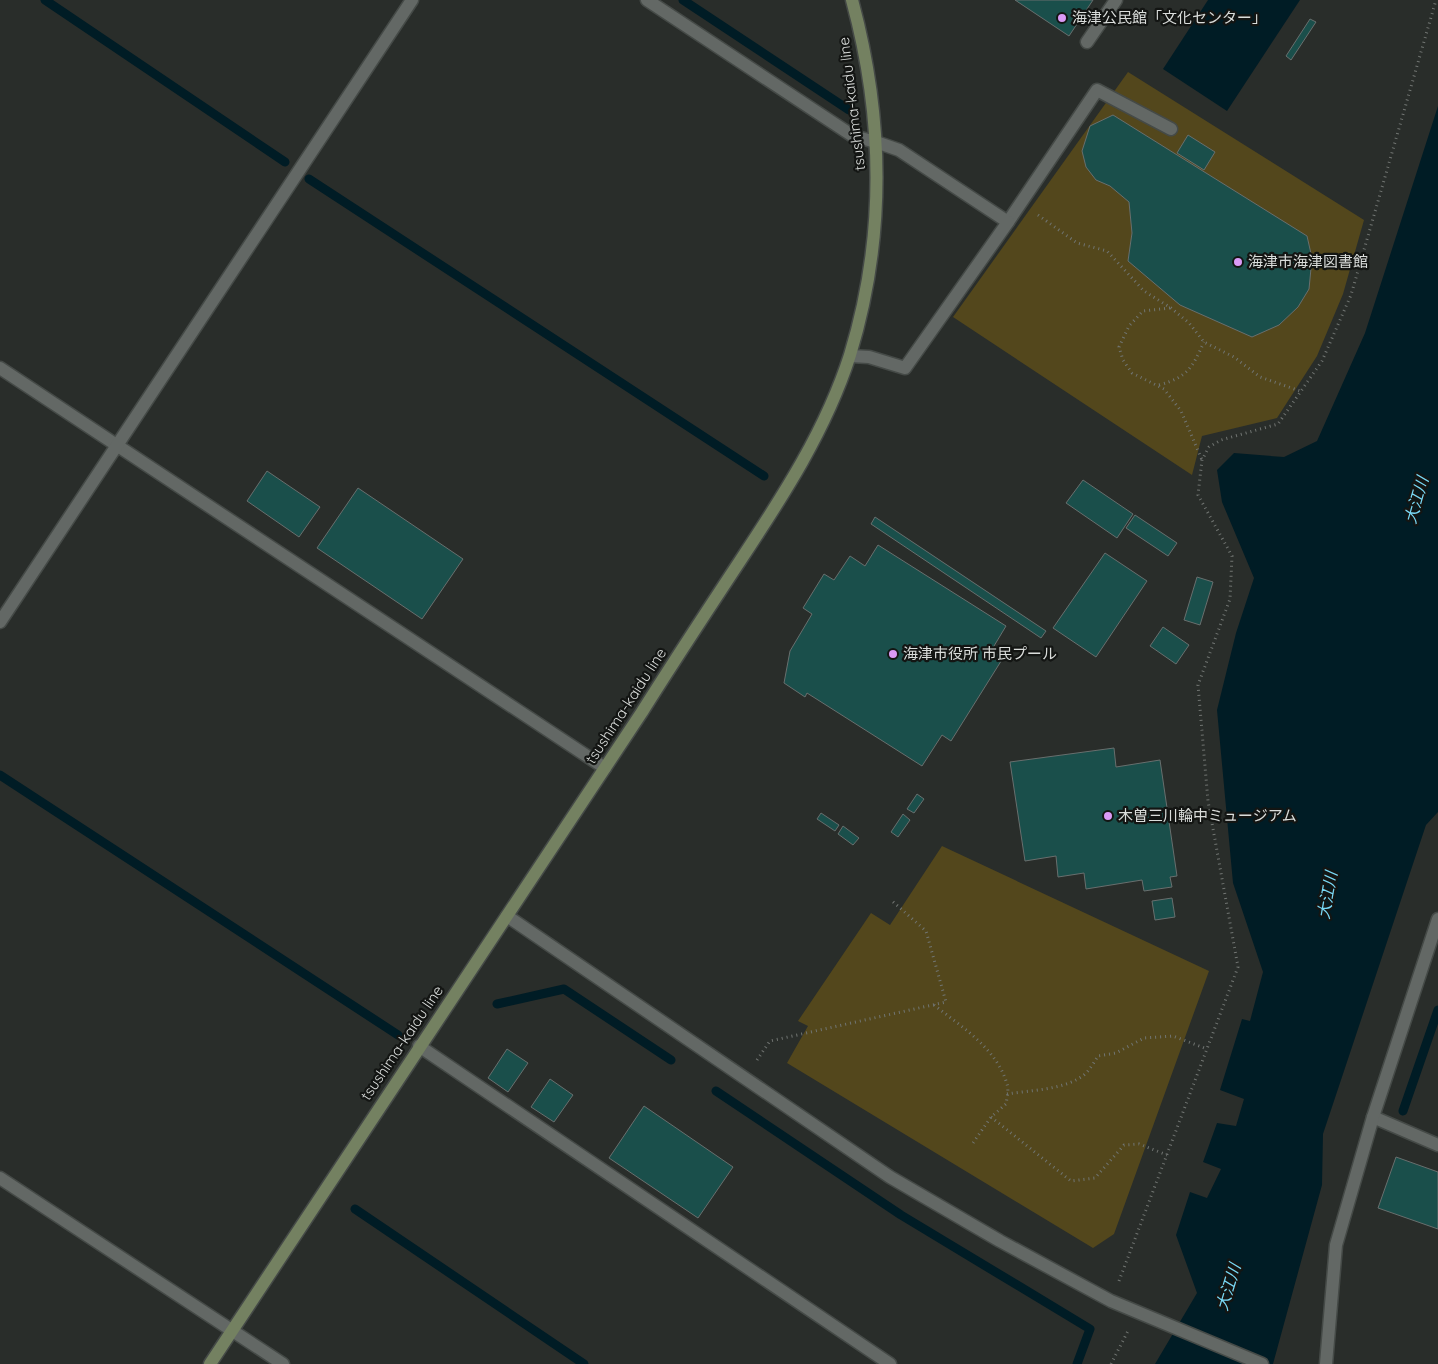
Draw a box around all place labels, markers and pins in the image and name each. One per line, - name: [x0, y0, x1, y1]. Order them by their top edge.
- place label: 海津公民館「文化センター」: [1072, 8, 1267, 27]
- marker: 海津公民館「文化センター」: [1056, 12, 1068, 24]
- place label: 海津市海津図書館: [1248, 252, 1368, 271]
- marker: 海津市海津図書館: [1232, 256, 1244, 268]
- place label: 海津市役所 市民プール: [903, 644, 1057, 663]
- marker: 海津市役所 市民プール: [887, 648, 899, 660]
- place label: 木曽三川輪中ミュージアム: [1118, 806, 1297, 825]
- marker: 木曽三川輪中ミュージアム: [1102, 810, 1114, 822]

